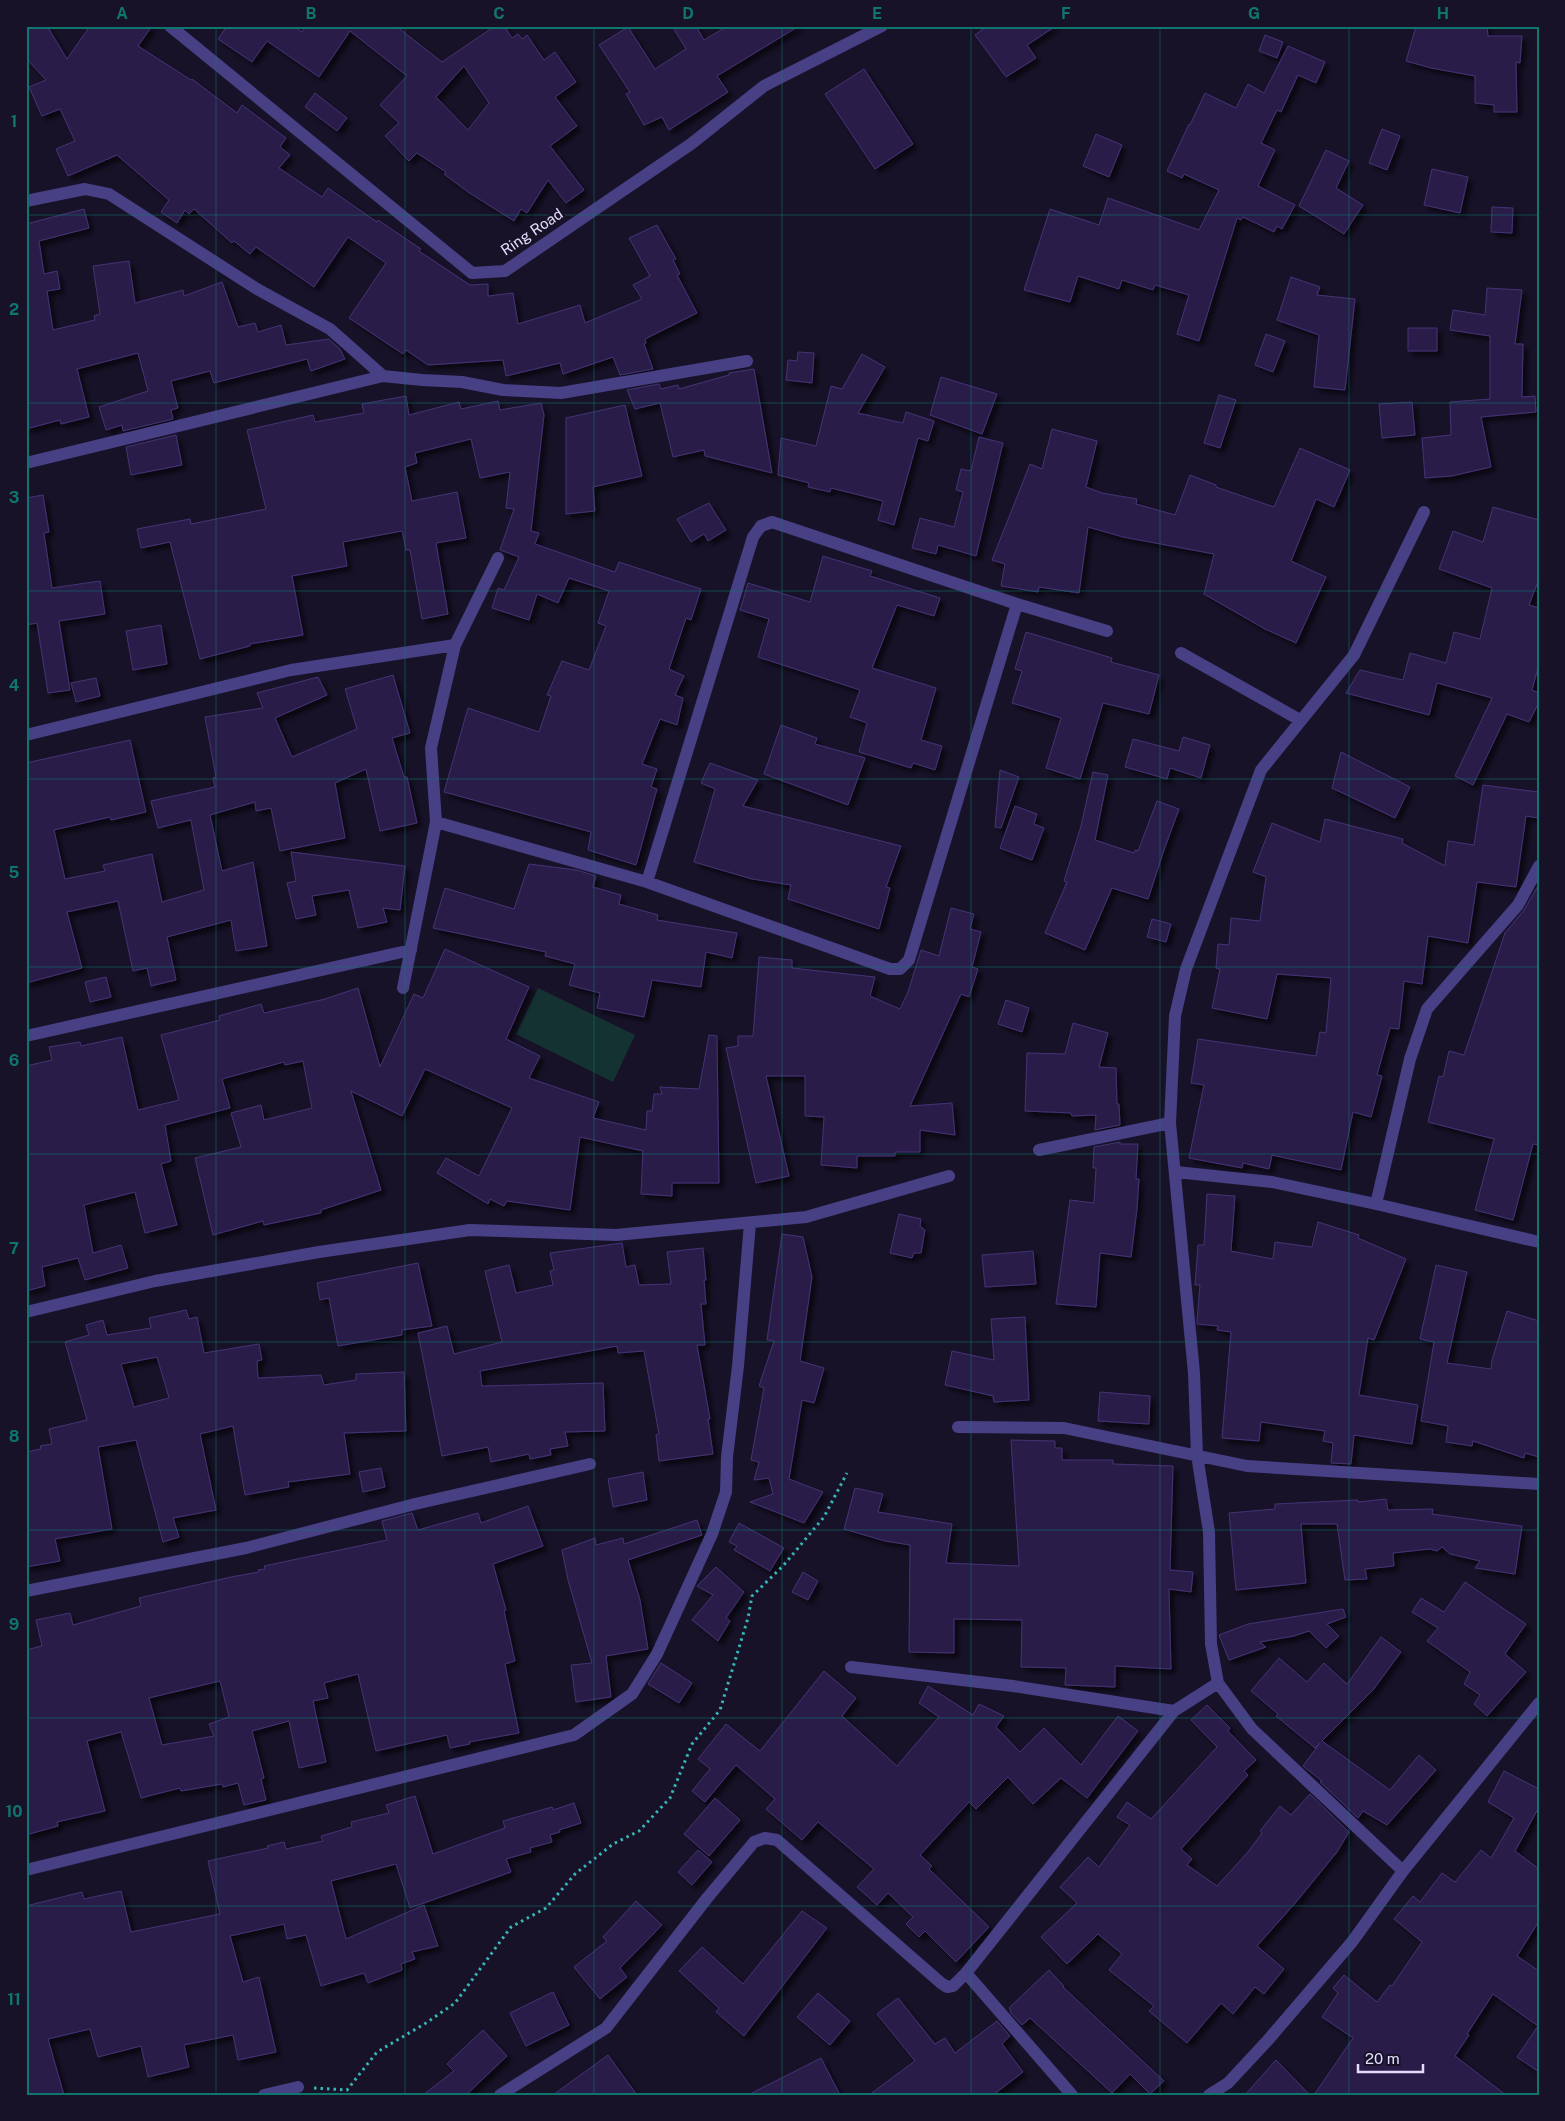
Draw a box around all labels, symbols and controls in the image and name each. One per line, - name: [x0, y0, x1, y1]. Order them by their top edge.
- text: A: [116, 4, 128, 23]
- text: B: [306, 4, 317, 23]
- text: C: [493, 4, 505, 23]
- text: D: [682, 4, 694, 23]
- text: E: [872, 4, 882, 23]
- text: F: [1061, 4, 1071, 23]
- text: G: [1248, 4, 1260, 23]
- text: H: [1437, 4, 1449, 23]
- text: 1: [11, 112, 17, 131]
- street label: Ring Road: [498, 205, 566, 258]
- text: 2: [9, 300, 19, 319]
- text: 3: [9, 488, 19, 507]
- text: 4: [9, 676, 20, 695]
- text: 5: [9, 863, 20, 882]
- text: 6: [9, 1051, 19, 1070]
- text: 7: [9, 1239, 19, 1258]
- text: 8: [9, 1427, 20, 1446]
- text: 9: [9, 1615, 19, 1634]
- text: 10: [5, 1802, 23, 1821]
- text: 11: [7, 1990, 21, 2009]
- scale bar: [1358, 2041, 1422, 2073]
- text: 20 m: [1365, 2050, 1400, 2067]

